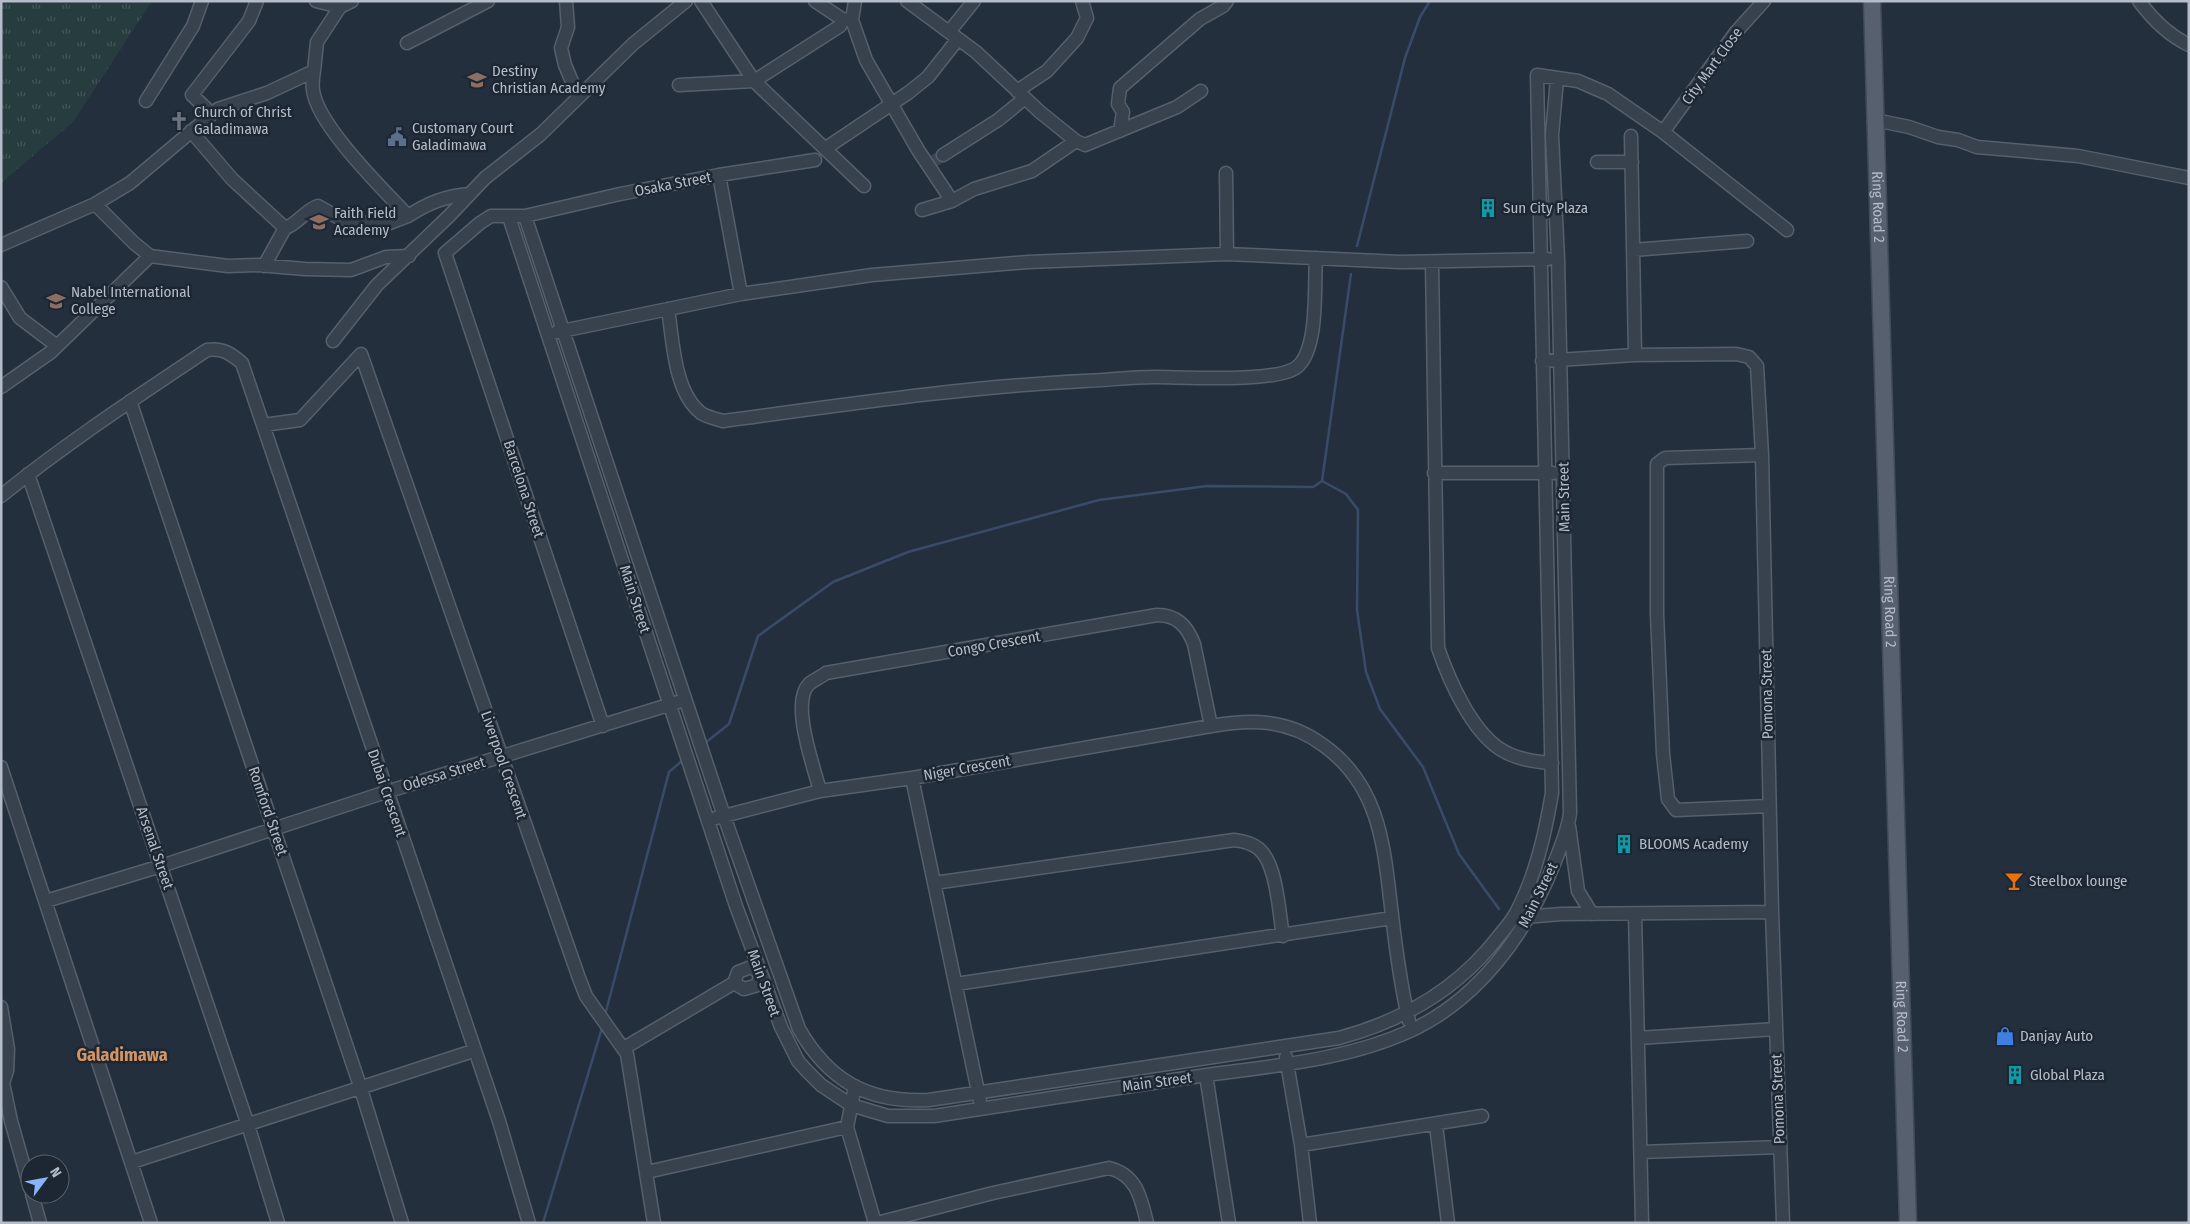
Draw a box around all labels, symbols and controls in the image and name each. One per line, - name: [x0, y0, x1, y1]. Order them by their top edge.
- street label: City Mart Close: [1678, 24, 1746, 108]
- place label: Destiny Christian Academy: [492, 62, 606, 97]
- school or university icon: Destiny Christian Academy: [466, 69, 488, 91]
- place label: Church of Christ Galadimawa: [194, 103, 292, 138]
- church icon: Church of Christ Galadimawa: [168, 110, 190, 132]
- place label: Customary Court Galadimawa: [412, 119, 514, 154]
- public building icon: Customary Court Galadimawa: [386, 126, 408, 148]
- street label: Osaka Street: [633, 168, 713, 200]
- street label: Ring Road 2: [1868, 171, 1888, 243]
- building icon: Sun City Plaza: [1477, 197, 1499, 219]
- place label: Sun City Plaza: [1503, 199, 1588, 217]
- place label: Faith Field Academy: [334, 204, 396, 239]
- school or university icon: Faith Field Academy: [308, 211, 330, 233]
- place label: Nabel International College: [71, 283, 190, 318]
- school or university icon: Nabel International College: [45, 290, 67, 312]
- street label: Barcelona Street: [500, 438, 548, 540]
- street label: Main Street: [1554, 462, 1574, 532]
- street label: Main Street: [616, 563, 654, 635]
- street label: Ring Road 2: [1880, 576, 1900, 648]
- street label: Congo Crescent: [946, 627, 1042, 661]
- street label: Pomona Street: [1757, 649, 1777, 739]
- street label: Liverpool Crescent: [477, 709, 531, 822]
- street label: Dubai Crescent: [364, 747, 410, 839]
- street label: Niger Crescent: [922, 751, 1012, 785]
- street label: Odessa Street: [401, 753, 487, 795]
- street label: Romford Street: [244, 764, 292, 858]
- street label: Arsenal Street: [132, 804, 178, 892]
- building icon: BLOOMS Academy: [1613, 833, 1635, 855]
- place label: BLOOMS Academy: [1639, 835, 1749, 853]
- street label: Main Street: [1515, 859, 1561, 930]
- bar icon: Steelbox lounge: [2003, 870, 2025, 892]
- place label: Steelbox lounge: [2029, 872, 2127, 890]
- street label: Main Street: [744, 947, 784, 1019]
- street label: Ring Road 2: [1892, 980, 1912, 1053]
- shop icon: Danjay Auto: [1994, 1025, 2016, 1047]
- place label: Danjay Auto: [2020, 1027, 2093, 1045]
- district label: Galadimawa: [76, 1044, 168, 1066]
- street label: Pomona Street: [1767, 1053, 1789, 1144]
- building icon: Global Plaza: [2004, 1064, 2026, 1086]
- place label: Global Plaza: [2030, 1066, 2105, 1084]
- street label: Main Street: [1121, 1068, 1193, 1096]
- north arrow: [20, 1154, 70, 1204]
- text: N: [46, 1164, 65, 1180]

